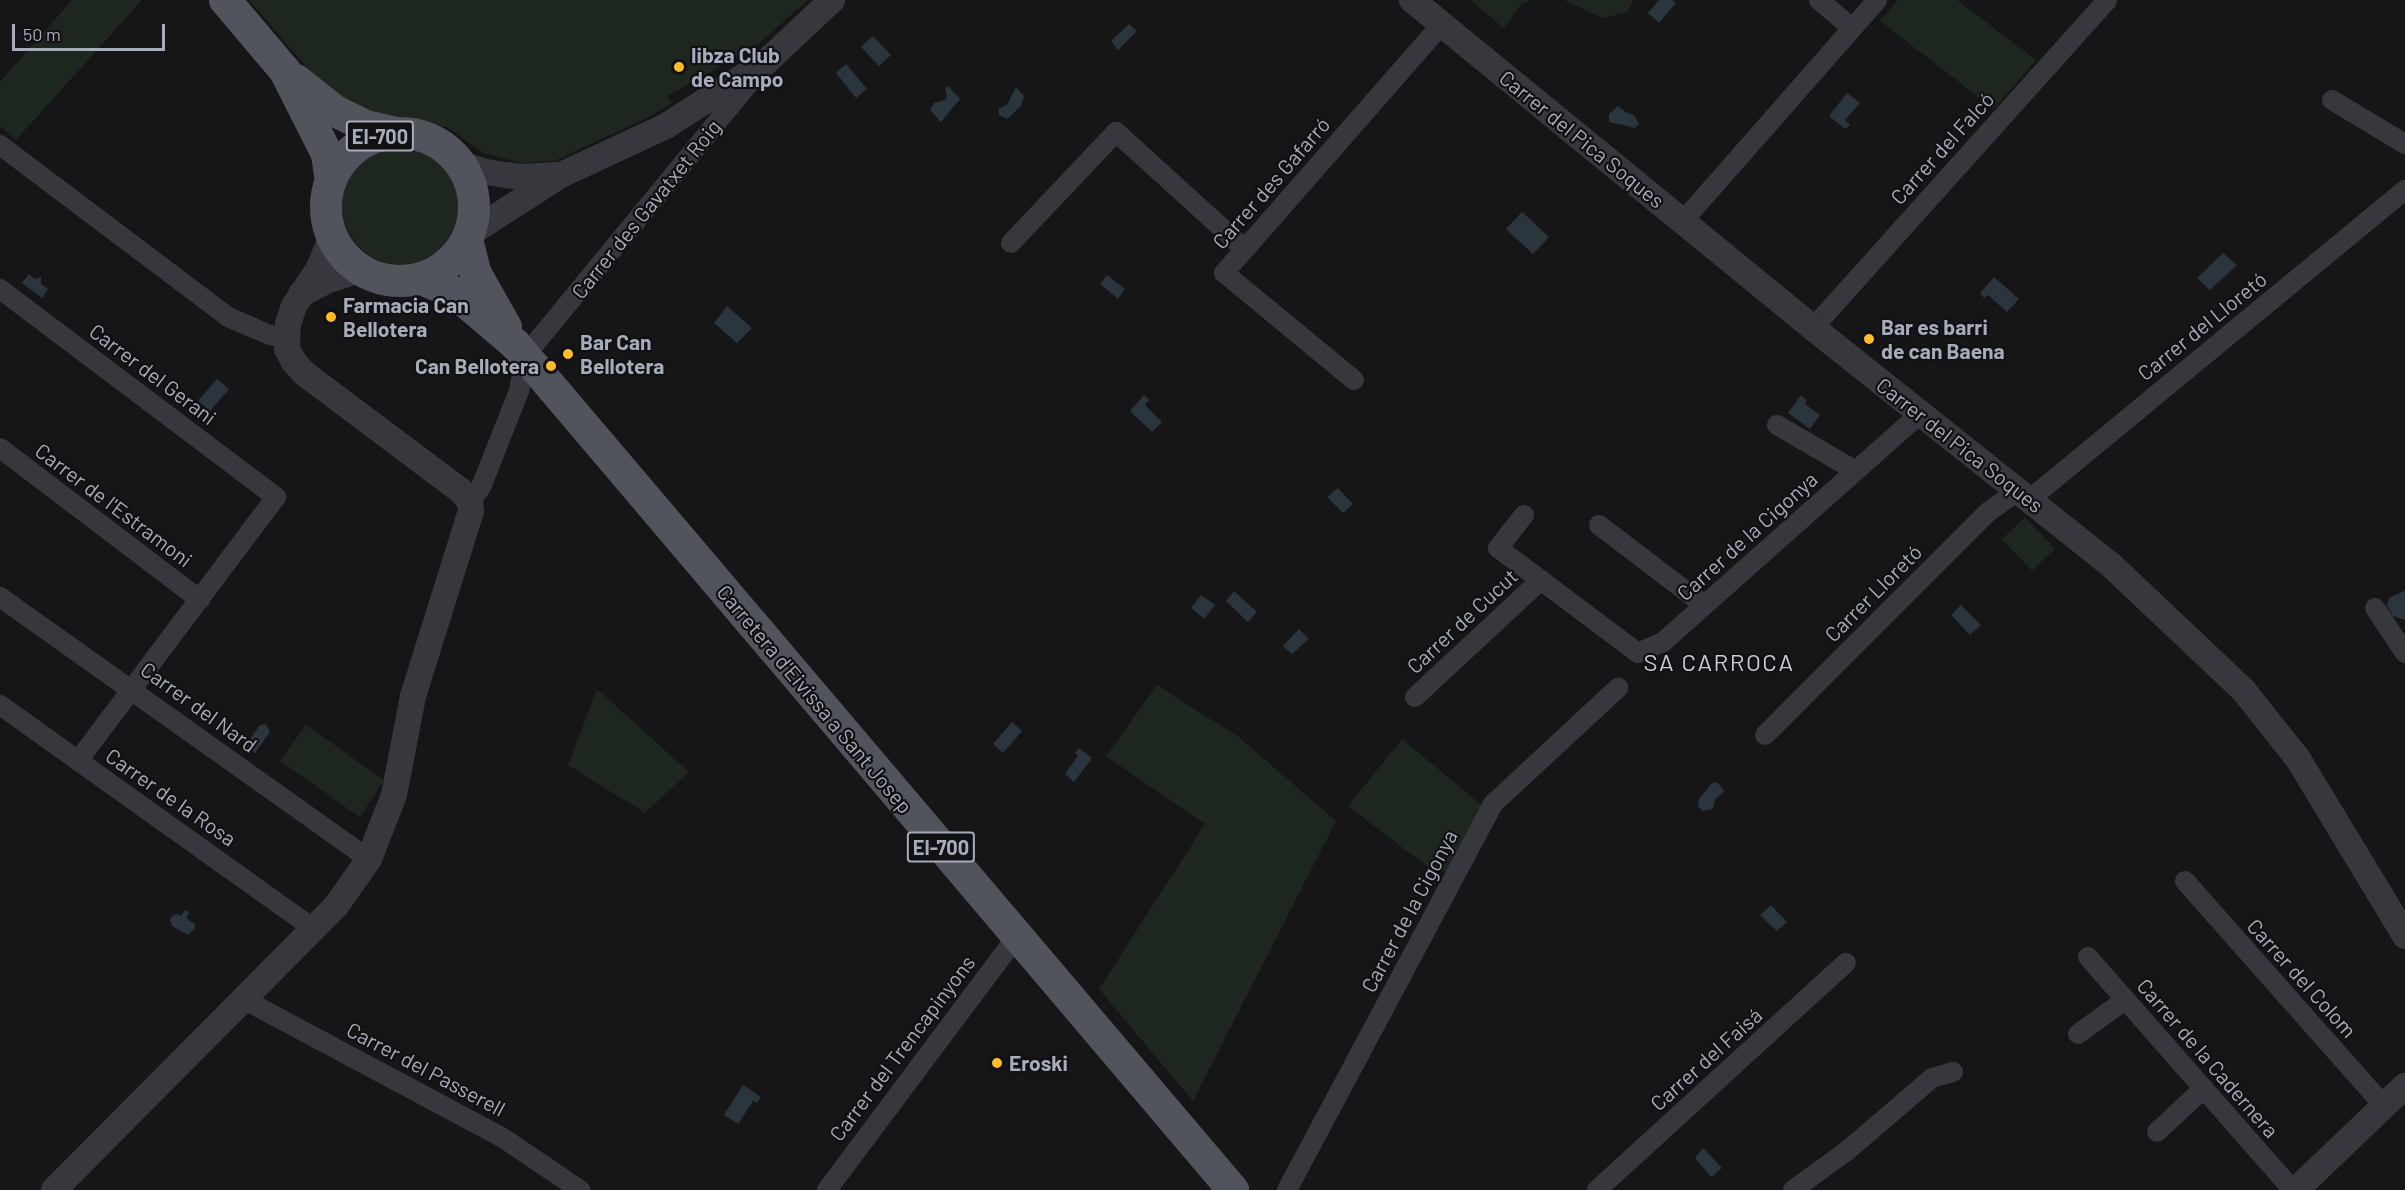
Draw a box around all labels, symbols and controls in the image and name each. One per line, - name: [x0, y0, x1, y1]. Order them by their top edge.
- scale bar: [15, 12, 168, 50]
- text: 50 m: [23, 23, 61, 45]
- place label: Iibza Club de Campo: [691, 42, 783, 92]
- marker: Iibza Club de Campo: [672, 60, 686, 74]
- street label: Carrer del Pica Soques: [1495, 65, 1669, 213]
- street label: Carrer del Falcó: [1885, 87, 1999, 209]
- street label: Carrer des Gafarró: [1207, 112, 1335, 254]
- street label: Carrer des Gavatxet Roig: [566, 114, 726, 304]
- road number: EI-700: [346, 119, 415, 153]
- street label: Carrer del Lloretó: [2132, 266, 2272, 386]
- place label: Farmacia Can Bellotera: [343, 292, 469, 342]
- marker: Farmacia Can Bellotera: [324, 310, 338, 324]
- place label: Bar es barri de can Baena: [1881, 314, 2005, 364]
- street label: Carrer del Gerani: [85, 318, 221, 430]
- place label: Bar Can Bellotera: [580, 329, 664, 379]
- marker: Bar es barri de can Baena: [1862, 332, 1876, 346]
- marker: Bar Can Bellotera: [561, 347, 575, 361]
- place label: Can Bellotera: [415, 353, 539, 379]
- marker: Can Bellotera: [544, 359, 558, 373]
- street label: Carrer del Pica Soques: [1872, 372, 2048, 518]
- street label: Carrer de l'Estramoni: [31, 438, 197, 572]
- street label: Carrer de la Cigonya: [1672, 466, 1822, 606]
- street label: Carrer Lloretó: [1819, 539, 1927, 647]
- street label: Carrer de Cucut: [1401, 563, 1523, 679]
- street label: Carretera d'Eivissa a Sant Josep: [712, 580, 918, 818]
- district label: SA CARROCA: [1644, 648, 1794, 676]
- street label: Carrer del Nard: [136, 656, 262, 758]
- street label: Carrer de la Rosa: [101, 743, 241, 851]
- street label: Carrer de la Cigonya: [1356, 826, 1462, 996]
- road number: EI-700: [906, 830, 976, 864]
- street label: Carrer del Colom: [2242, 913, 2362, 1043]
- street label: Carrer del Trencapinyons: [824, 950, 980, 1146]
- street label: Carrer de la Cadernera: [2132, 973, 2284, 1143]
- street label: Carrer del Faisá: [1645, 1002, 1767, 1116]
- street label: Carrer del Passerell: [342, 1017, 510, 1121]
- place label: Eroski: [1009, 1050, 1068, 1076]
- marker: Eroski: [990, 1056, 1004, 1070]

